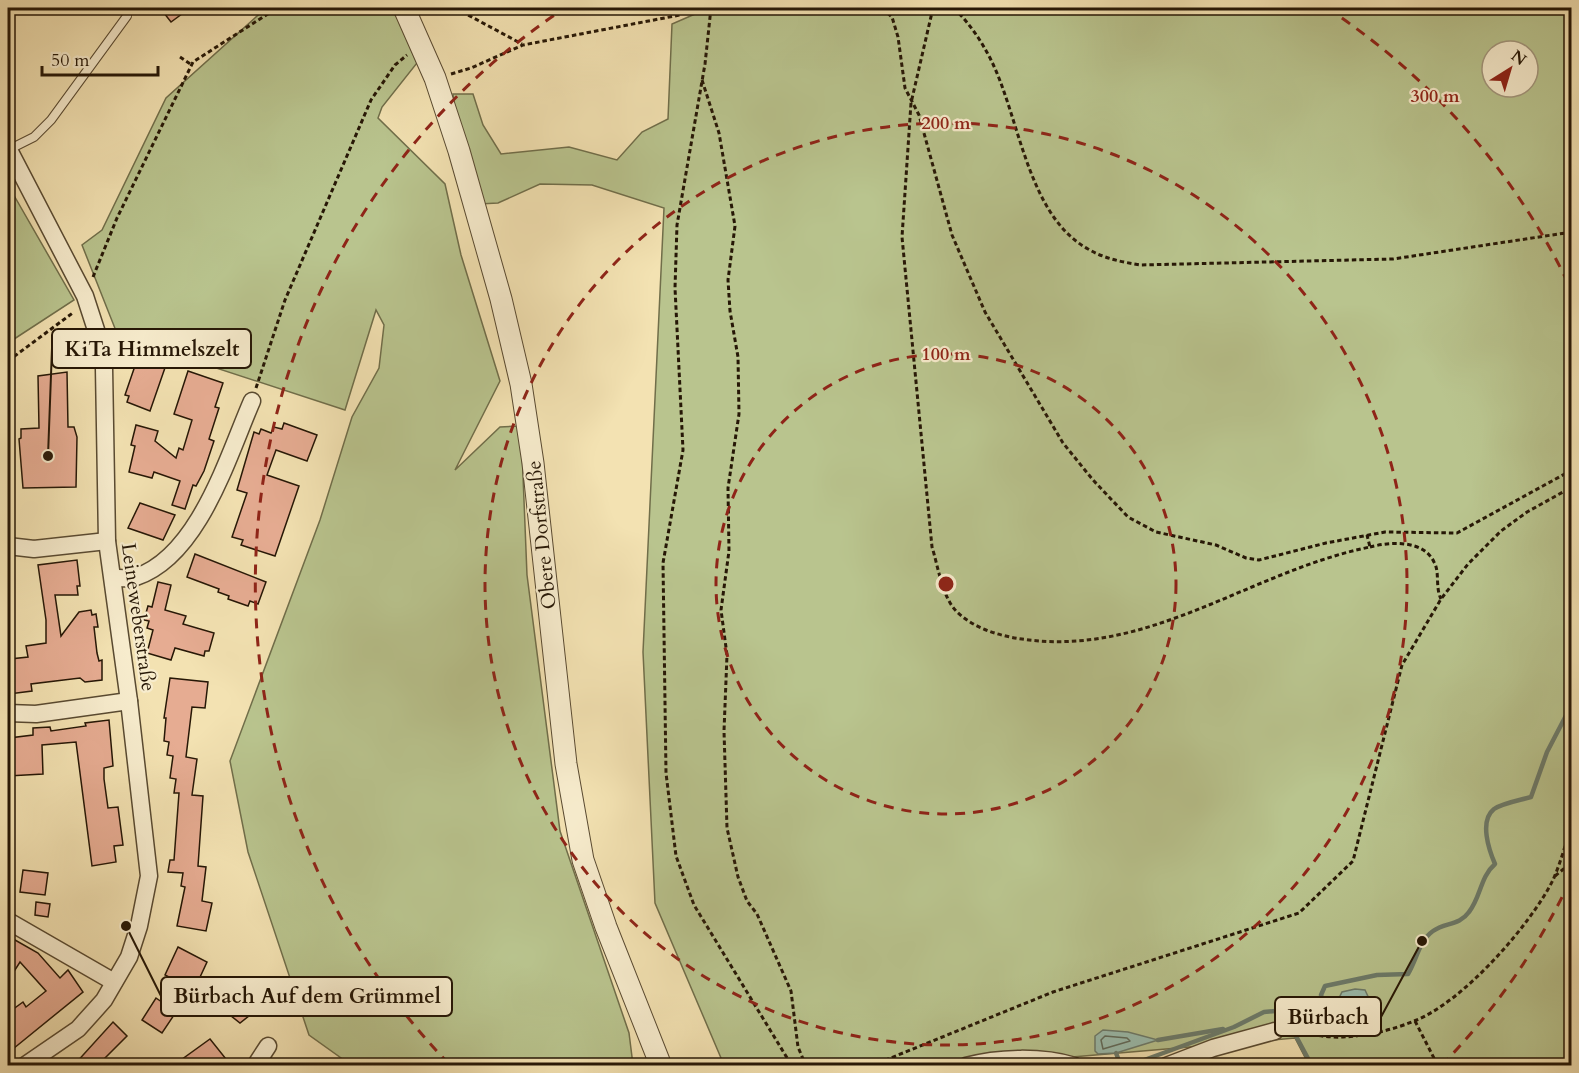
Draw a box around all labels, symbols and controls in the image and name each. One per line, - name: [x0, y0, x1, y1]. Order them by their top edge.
- scale bar: [42, 39, 158, 77]
- north arrow: [1480, 39, 1540, 99]
- text: N: [1506, 45, 1531, 71]
- text: 50 m: [51, 48, 90, 73]
- text: 300 m: [1410, 84, 1460, 109]
- text: 200 m: [921, 111, 971, 136]
- callout: KiTa Himmelszelt: [52, 329, 251, 368]
- text: KiTa Himmelszelt: [64, 335, 240, 364]
- text: 100 m: [921, 342, 971, 367]
- street label: Obere Dorfstraße: [520, 459, 563, 611]
- street label: Leineweberstraße: [115, 541, 162, 693]
- centre of rings: [936, 574, 956, 594]
- callout: Bürbach Auf dem Grümmel: [161, 977, 452, 1016]
- text: Bürbach Auf dem Grümmel: [173, 982, 441, 1011]
- callout: Bürbach: [1275, 997, 1381, 1036]
- text: Bürbach: [1287, 1003, 1369, 1032]

